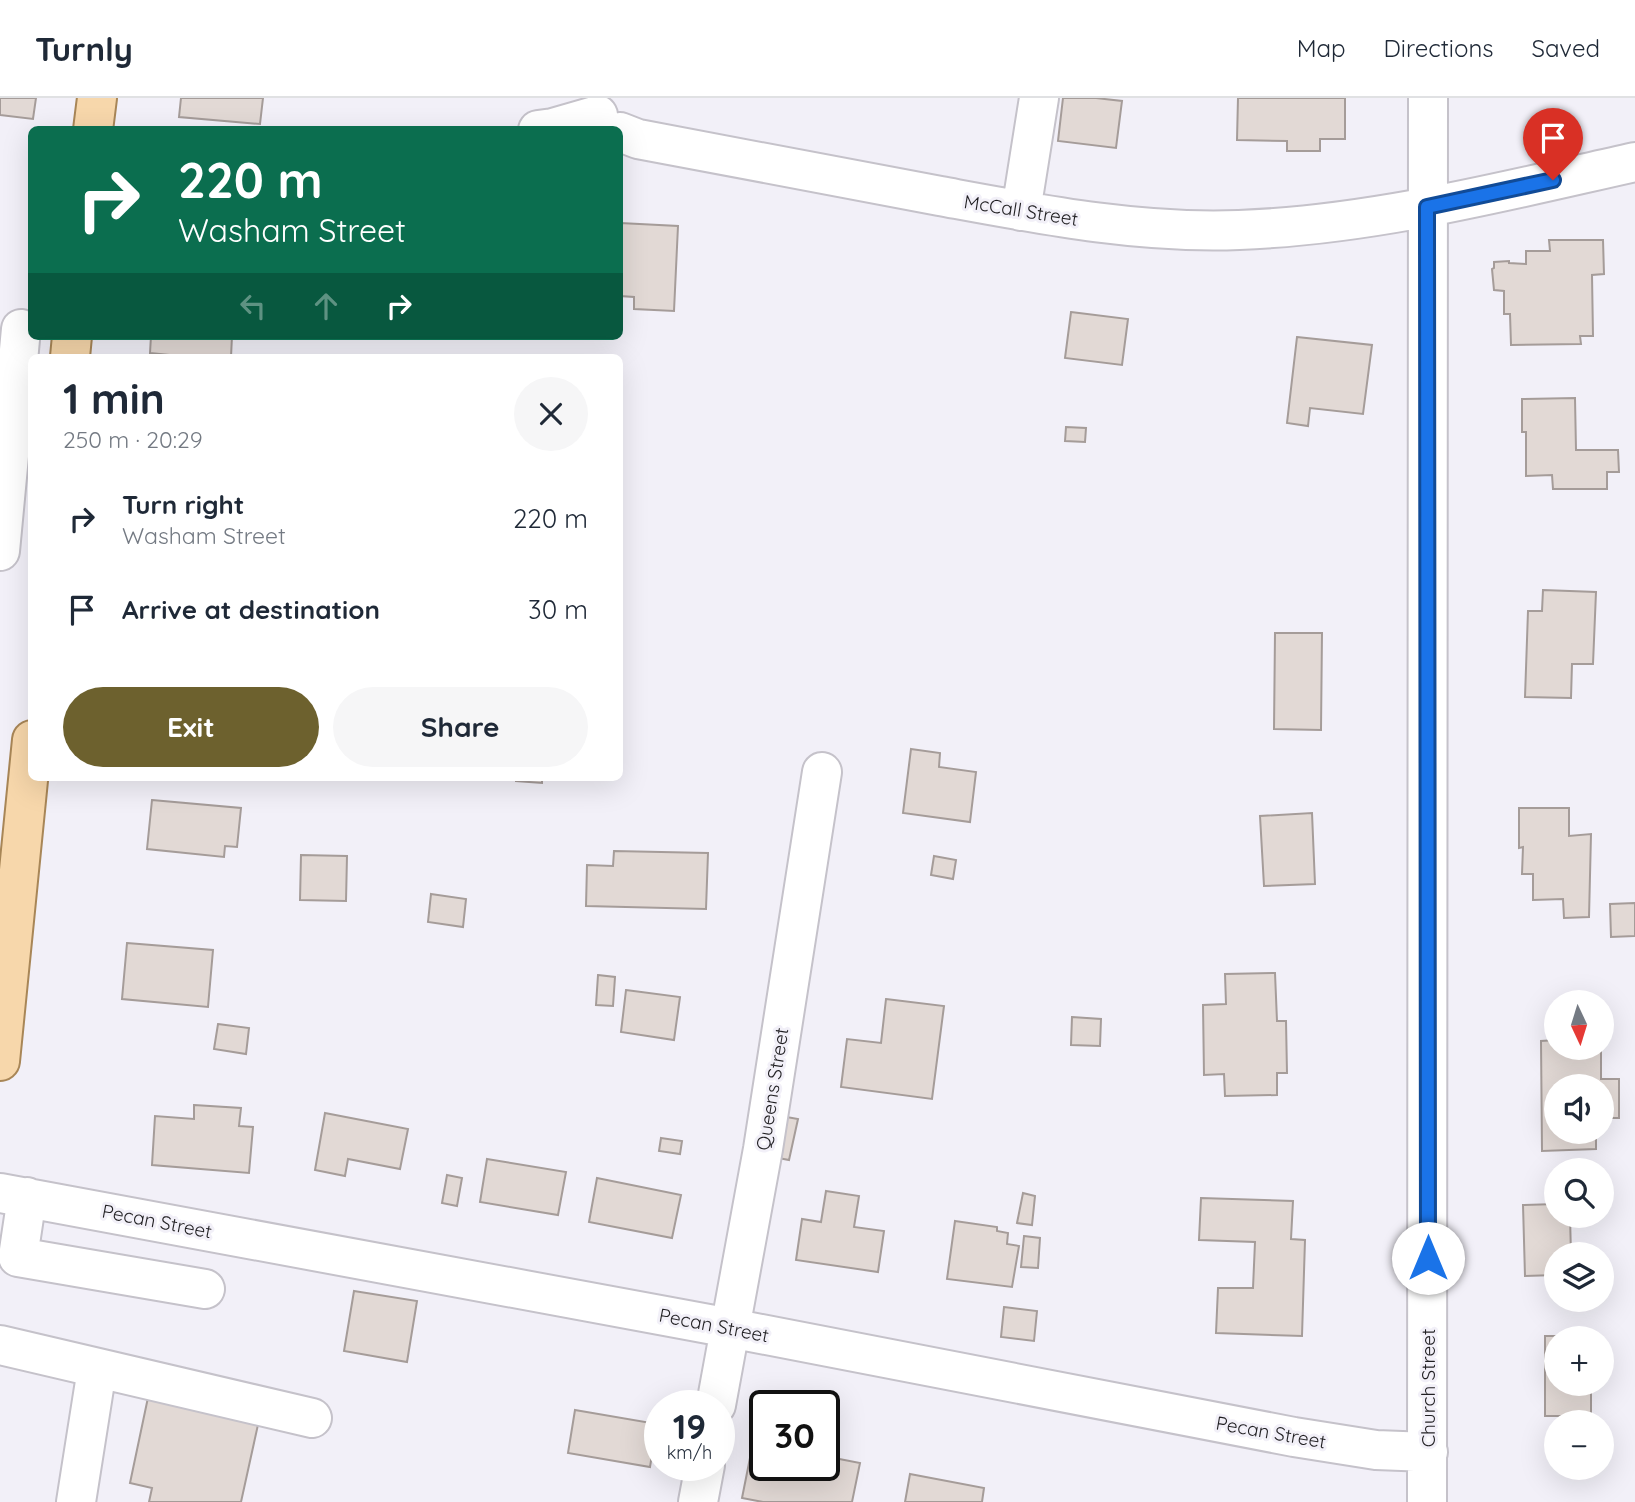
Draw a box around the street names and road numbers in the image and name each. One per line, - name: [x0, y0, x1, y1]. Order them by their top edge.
- street label: McCall Street: [962, 189, 1080, 231]
- street label: Queens Street: [750, 1026, 794, 1152]
- street label: Pecan Street: [100, 1199, 214, 1243]
- street label: Pecan Street: [657, 1303, 771, 1347]
- street label: Church Street: [1416, 1329, 1440, 1447]
- street label: Pecan Street: [1214, 1411, 1328, 1453]

